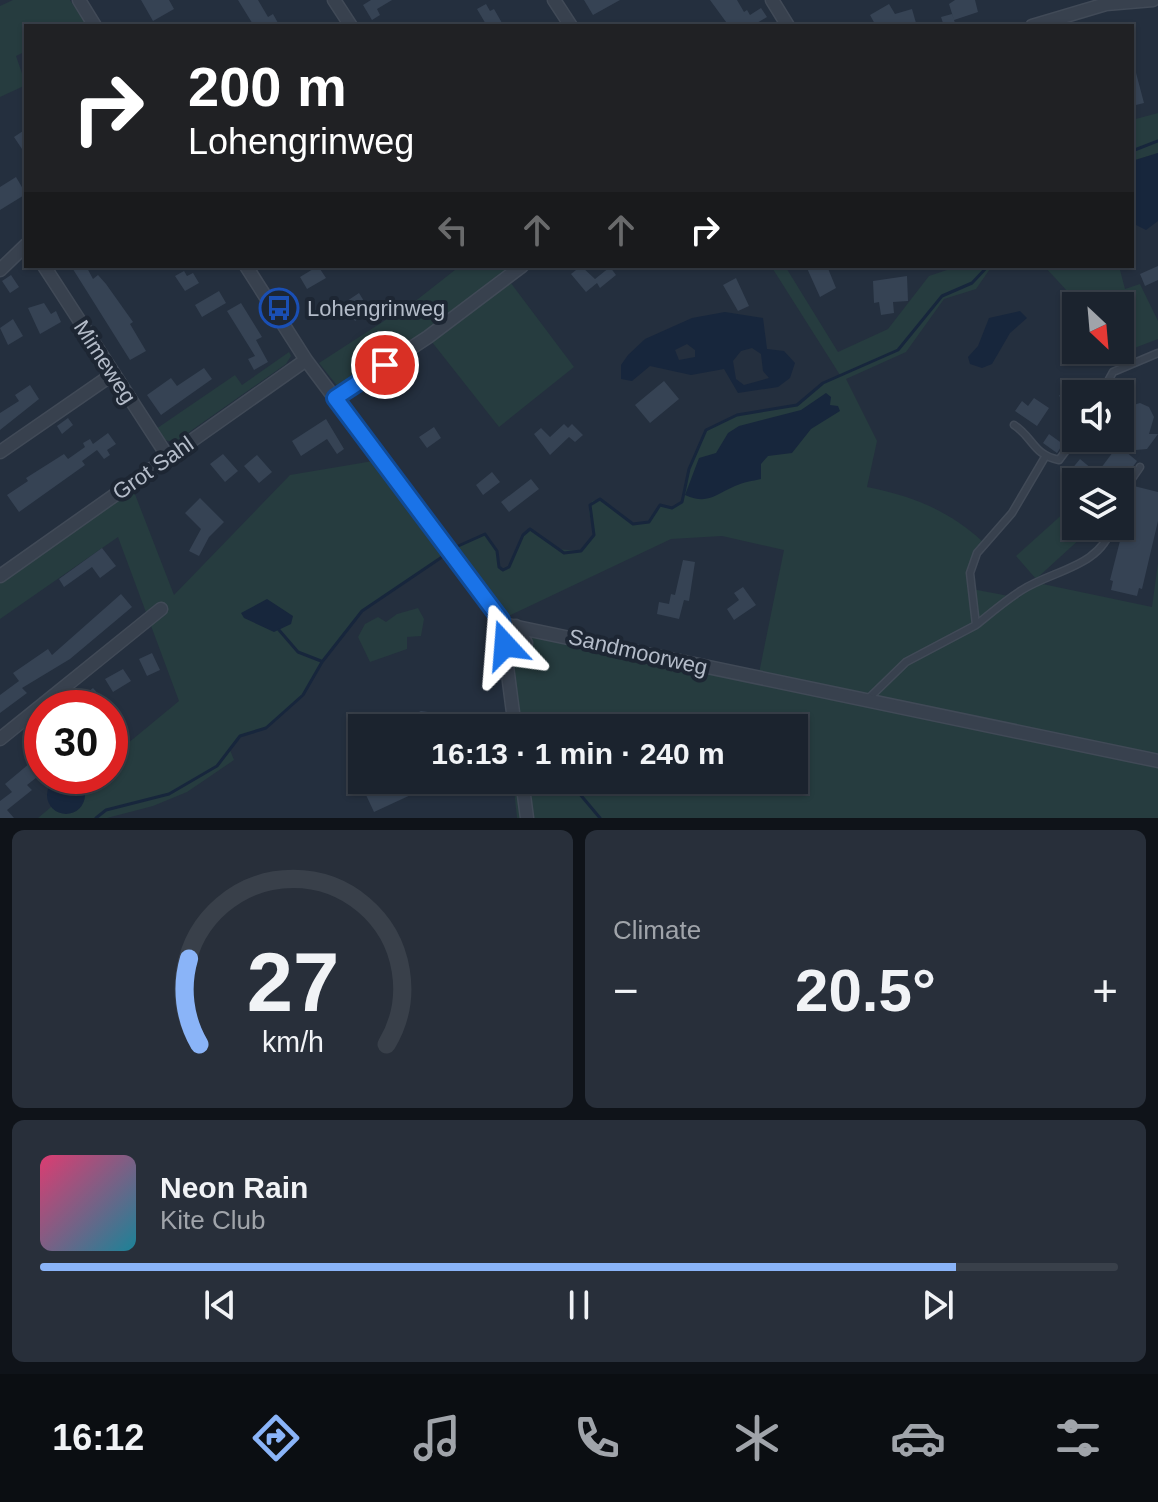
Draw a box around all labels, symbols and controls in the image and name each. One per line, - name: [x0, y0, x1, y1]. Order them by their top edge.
- text: 200 m: [188, 55, 347, 118]
- icon: right: [56, 56, 160, 160]
- text: Lohengrinweg: [188, 121, 414, 162]
- icon: left: [431, 208, 475, 252]
- icon: ahead: [515, 208, 559, 252]
- icon: ahead: [599, 208, 643, 252]
- icon: right: [683, 208, 727, 252]
- bus stop icon: Lohengrinweg: [258, 287, 300, 329]
- north arrow: [1062, 292, 1134, 364]
- map controls: [1062, 292, 1134, 540]
- place label: Lohengrinweg: [307, 296, 445, 321]
- street label: Mimeweg: [69, 316, 141, 408]
- pin: [351, 331, 419, 399]
- icon: arrive: [363, 343, 407, 387]
- button: sound: [1062, 380, 1134, 452]
- street label: Grot Sahl: [108, 431, 198, 505]
- button: layers: [1062, 468, 1134, 540]
- position arrow: [463, 603, 547, 687]
- street label: Sandmoorweg: [566, 624, 710, 680]
- speed limit sign: 30: [24, 690, 128, 794]
- text: 16:13 · 1 min · 240 m: [431, 737, 725, 770]
- text: Climate: [613, 915, 701, 945]
- text: 27: [246, 936, 339, 1029]
- text: 20.5°: [795, 957, 936, 1024]
- text: −: [613, 966, 639, 1015]
- text: +: [1092, 966, 1118, 1015]
- text: km/h: [262, 1026, 323, 1058]
- text: Neon Rain: [160, 1171, 308, 1204]
- text: Kite Club: [160, 1205, 266, 1235]
- icon: previous: [198, 1283, 242, 1327]
- icon: pause: [557, 1283, 601, 1327]
- icon: next: [916, 1283, 960, 1327]
- icon: directions: [248, 1410, 304, 1466]
- icon: music: [409, 1410, 465, 1466]
- icon: phone: [569, 1410, 625, 1466]
- icon: climate: [729, 1410, 785, 1466]
- icon: car: [890, 1410, 946, 1466]
- icon: filters: [1050, 1410, 1106, 1466]
- text: 16:12: [52, 1417, 144, 1458]

